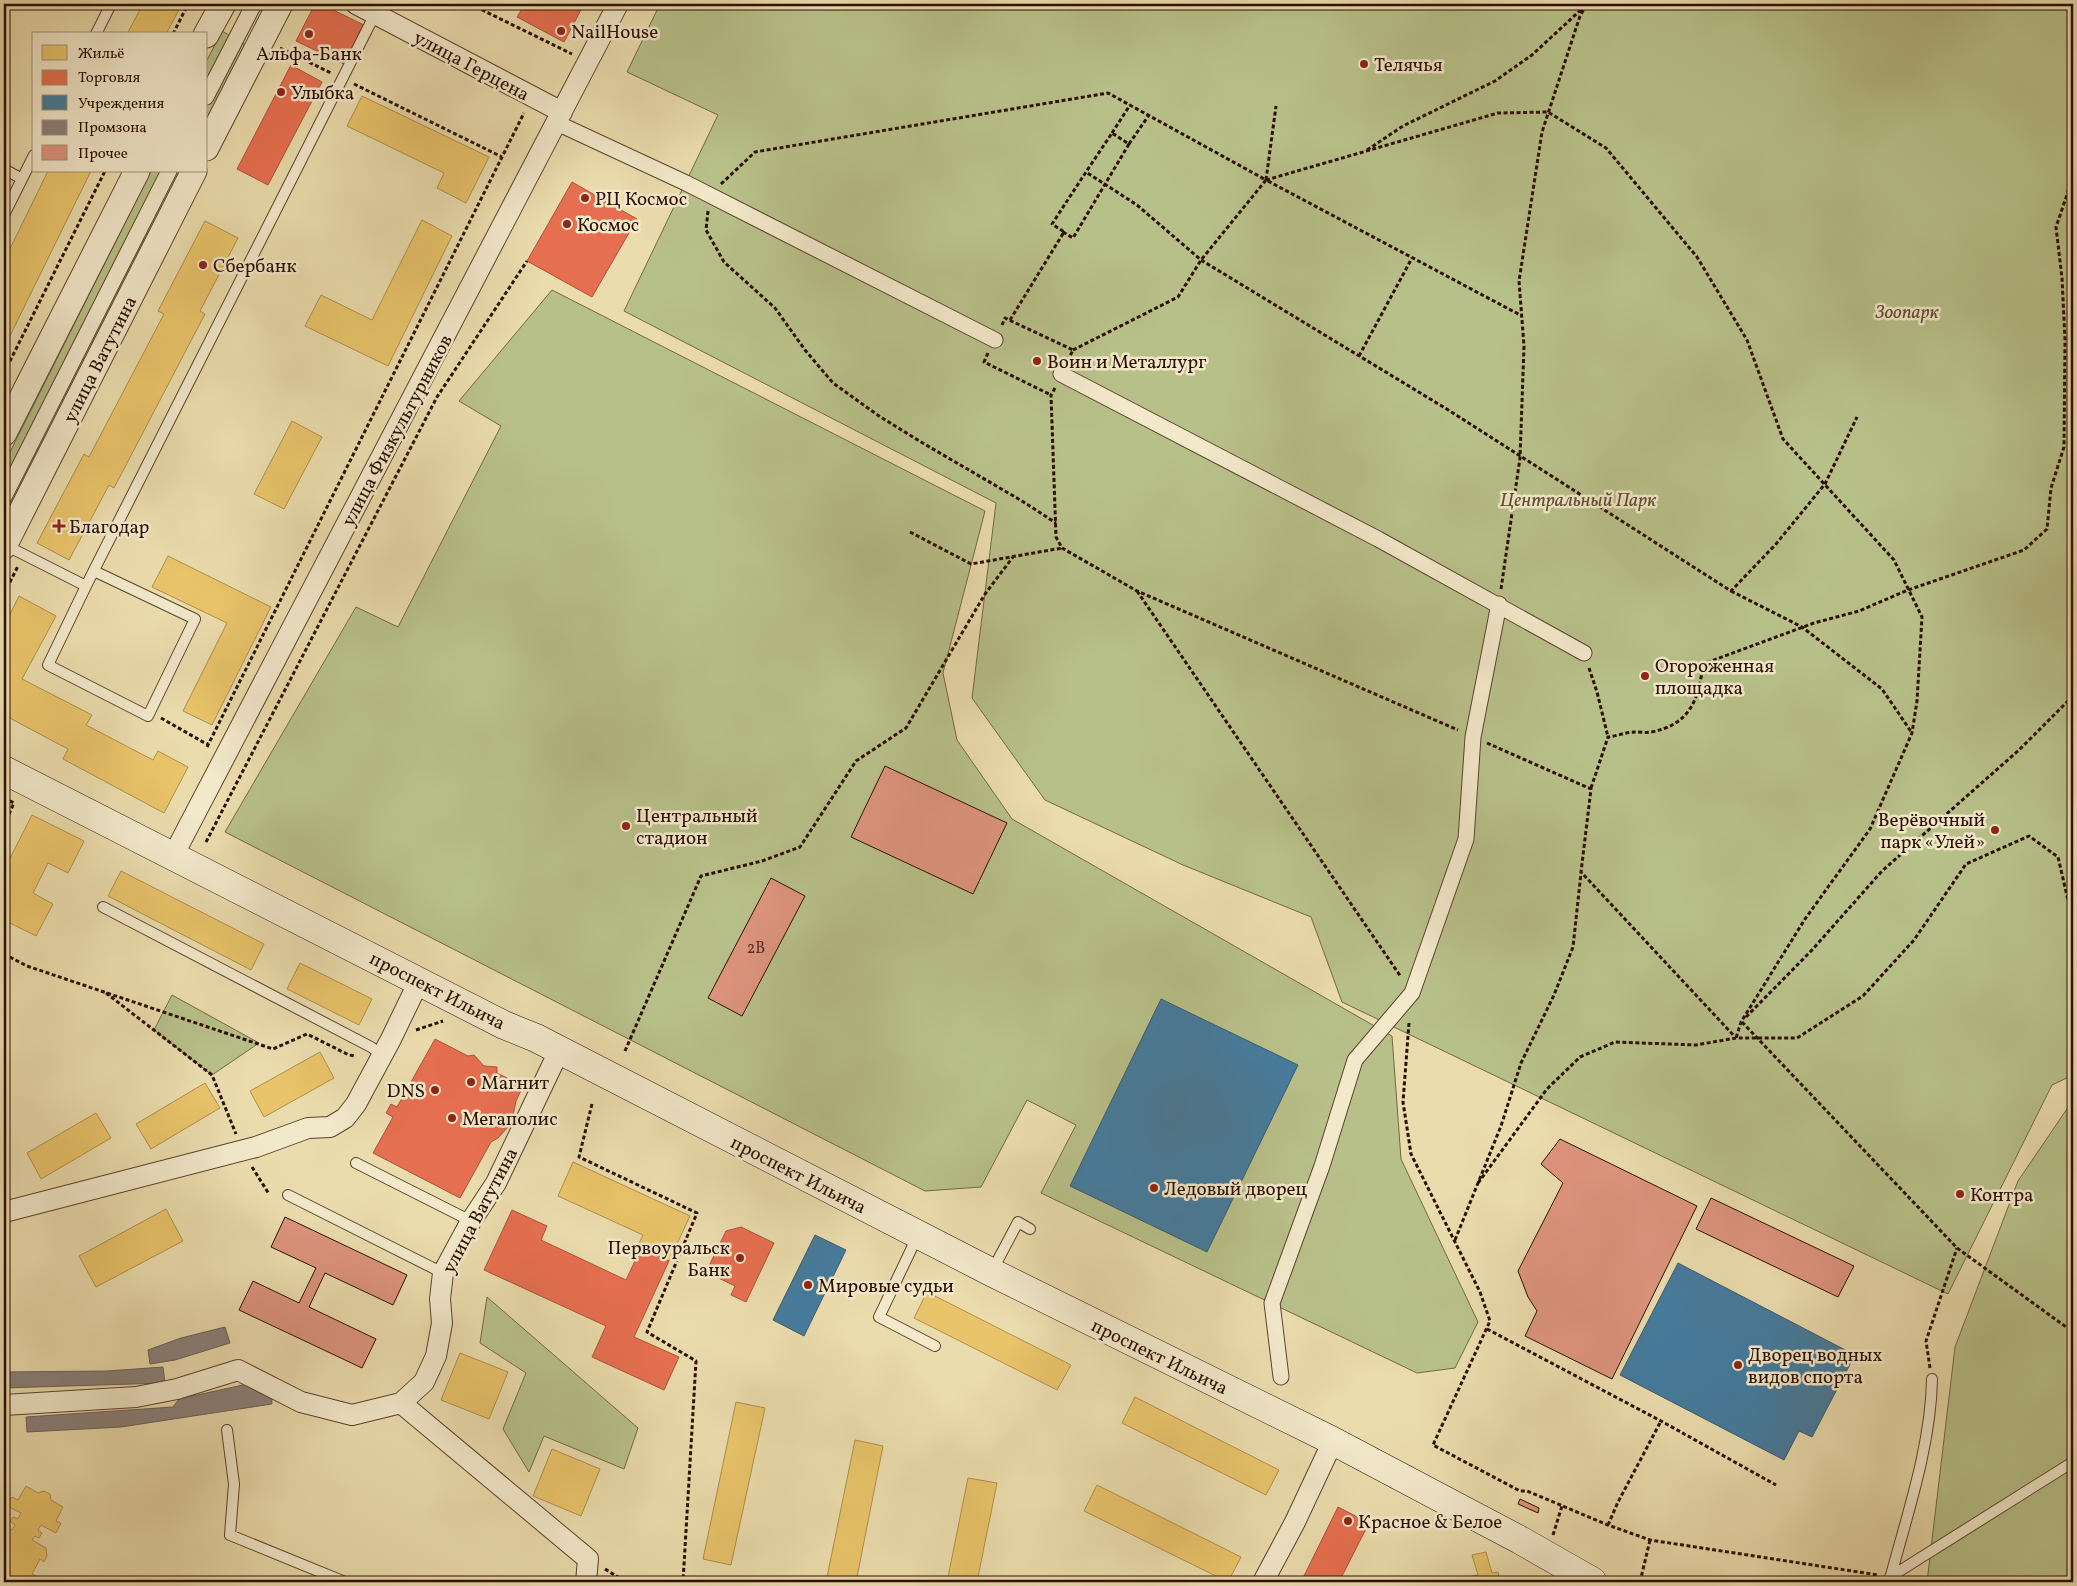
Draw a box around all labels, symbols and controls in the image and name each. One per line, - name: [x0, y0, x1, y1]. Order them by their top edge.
- place label: NailHouse: [571, 20, 658, 46]
- street label: улица Герцена: [409, 25, 534, 108]
- marker: NailHouse: [555, 25, 567, 37]
- marker: Альфа-Банк: [303, 28, 315, 40]
- legend: [32, 32, 208, 172]
- place label: Альфа-Банк: [256, 42, 362, 68]
- text: Жильё: [78, 44, 124, 65]
- place label: Телячья: [1374, 53, 1443, 79]
- marker: Телячья: [1358, 58, 1370, 70]
- text: Торговля: [78, 68, 140, 89]
- place label: Улыбка: [291, 81, 354, 107]
- marker: Улыбка: [275, 86, 287, 98]
- text: Учреждения: [78, 94, 164, 115]
- text: Промзона: [78, 118, 147, 139]
- text: Прочее: [78, 144, 128, 165]
- place label: РЦ Космос: [595, 187, 687, 213]
- marker: РЦ Космос: [579, 192, 591, 204]
- place label: Космос: [577, 213, 639, 239]
- marker: Космос: [561, 218, 573, 230]
- place label: Сбербанк: [213, 254, 297, 280]
- marker: Сбербанк: [197, 259, 209, 271]
- street label: улица Ватутина: [58, 292, 144, 428]
- park label: Зоопарк: [1875, 300, 1939, 326]
- street label: улица Физкультурников: [336, 330, 459, 532]
- place label: Воин и Металлург: [1047, 350, 1207, 376]
- marker: Воин и Металлург: [1031, 355, 1043, 367]
- park label: Центральный Парк: [1500, 488, 1657, 514]
- place label: Благодар: [69, 515, 149, 541]
- marker: Благодар: [53, 520, 65, 532]
- place label: Огороженная площадка: [1655, 654, 1774, 702]
- marker: Огороженная площадка: [1639, 670, 1651, 682]
- place label: Центральный стадион: [636, 804, 758, 852]
- place label: Верёвочный парк «Улей»: [1878, 808, 1985, 856]
- marker: Центральный стадион: [620, 820, 632, 832]
- marker: Верёвочный парк «Улей»: [1989, 824, 2001, 836]
- house number: 2В: [747, 938, 765, 960]
- street label: проспект Ильича: [365, 946, 509, 1037]
- place label: Магнит: [481, 1071, 549, 1097]
- marker: Магнит: [465, 1076, 477, 1088]
- place label: DNS: [387, 1079, 425, 1105]
- marker: DNS: [429, 1084, 441, 1096]
- place label: Мегаполис: [462, 1107, 558, 1133]
- marker: Мегаполис: [446, 1112, 458, 1124]
- street label: проспект Ильича: [726, 1130, 870, 1221]
- street label: улица Ватутина: [437, 1143, 525, 1278]
- place label: Ледовый дворец: [1164, 1177, 1308, 1203]
- marker: Ледовый дворец: [1148, 1182, 1160, 1194]
- place label: Контра: [1970, 1183, 2034, 1209]
- marker: Контра: [1954, 1188, 1966, 1200]
- place label: Первоуральск Банк: [608, 1236, 730, 1284]
- marker: Первоуральск Банк: [734, 1252, 746, 1264]
- place label: Мировые судьи: [818, 1274, 954, 1300]
- marker: Мировые судьи: [802, 1279, 814, 1291]
- street label: проспект Ильича: [1086, 1313, 1232, 1402]
- place label: Дворец водных видов спорта: [1748, 1343, 1882, 1391]
- marker: Дворец водных видов спорта: [1732, 1359, 1744, 1371]
- place label: Красное & Белое: [1358, 1510, 1502, 1536]
- marker: Красное & Белое: [1342, 1515, 1354, 1527]

